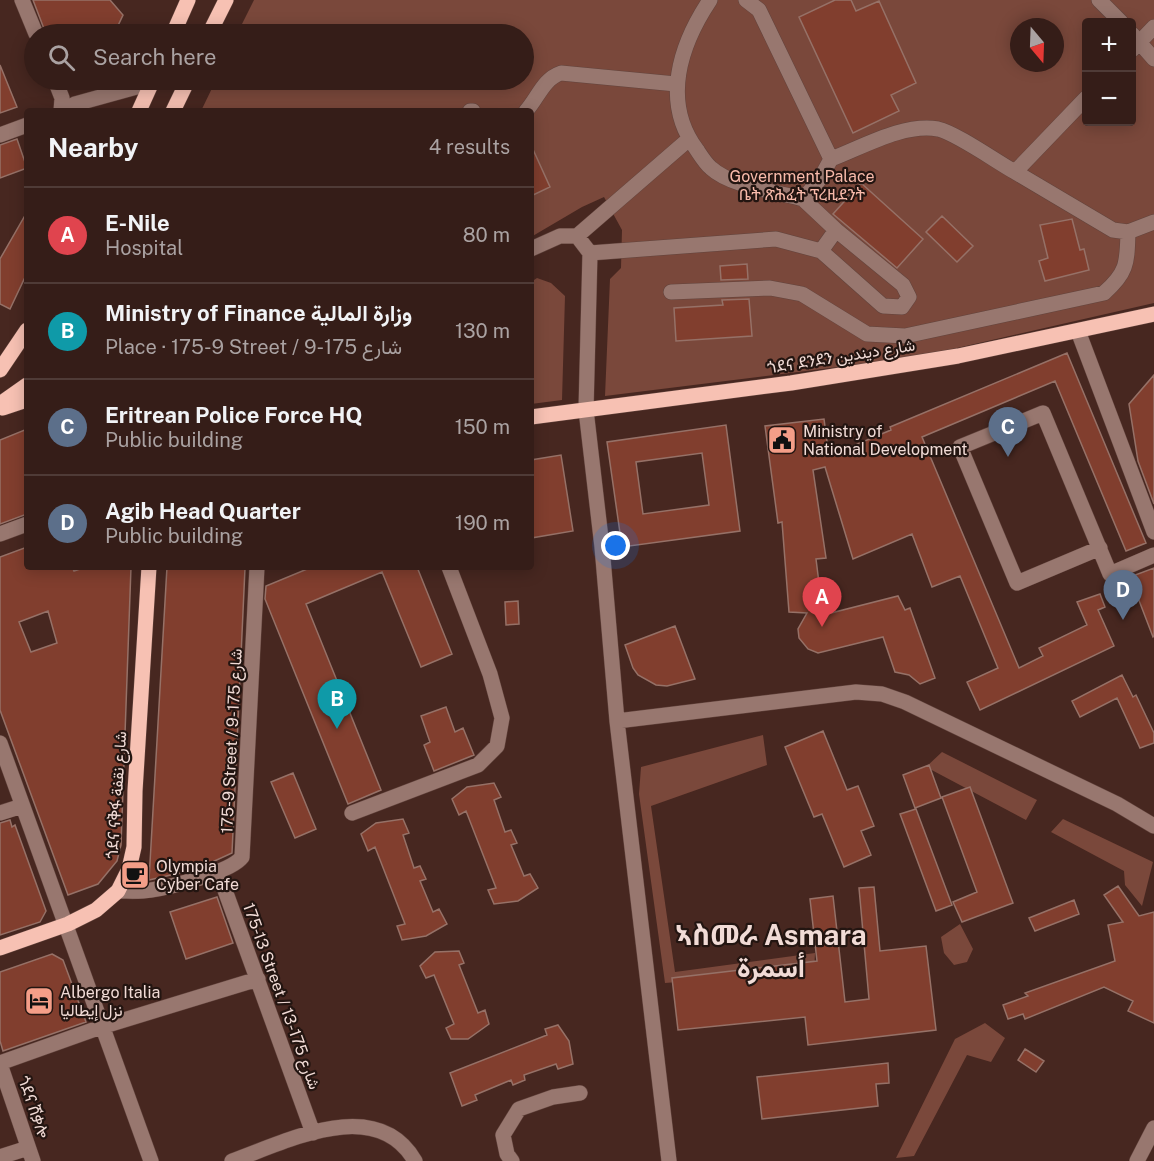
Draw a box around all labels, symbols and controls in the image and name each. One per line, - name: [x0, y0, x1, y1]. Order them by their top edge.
- north arrow: [1010, 18, 1064, 72]
- map controls: [1082, 18, 1136, 126]
- button: +: [1082, 18, 1136, 72]
- search box: [24, 24, 534, 90]
- icon: search: [45, 41, 78, 74]
- text: Search here: [93, 44, 217, 70]
- button: −: [1082, 72, 1136, 126]
- text: Nearby: [48, 132, 138, 163]
- text: 4 results: [429, 135, 510, 159]
- park label: Government Palace ቤት ጽሕፈት ፕረዚደንት: [729, 167, 875, 204]
- text: E-Nile: [105, 210, 170, 236]
- text: A: [60, 223, 75, 247]
- text: 80 m: [463, 223, 510, 247]
- text: Hospital: [105, 236, 183, 260]
- text: Ministry of Finance وزارة المالية: [105, 300, 412, 326]
- text: B: [61, 319, 74, 343]
- text: 130 m: [455, 319, 510, 343]
- text: Place · 175-9 Street / شارع 175-9: [105, 335, 402, 359]
- street label: ጎደና ደንደን شارع ديندين: [766, 335, 917, 380]
- text: Eritrean Police Force HQ: [105, 402, 363, 428]
- pin: C: [988, 408, 1028, 457]
- text: C: [60, 415, 75, 439]
- text: 150 m: [455, 415, 510, 439]
- place label: Ministry of National Development: [803, 422, 968, 459]
- public building icon: Ministry of National Development: [766, 424, 798, 456]
- text: Public building: [105, 428, 243, 452]
- text: Agib Head Quarter: [105, 498, 301, 524]
- text: D: [60, 511, 75, 535]
- text: 190 m: [455, 511, 510, 535]
- text: Public building: [105, 524, 243, 548]
- your location: [601, 531, 630, 560]
- pin: D: [1104, 570, 1142, 620]
- pin: A: [802, 578, 842, 627]
- street label: 175-9 Street / شارع 175-9: [217, 648, 248, 834]
- pin: B: [318, 680, 356, 729]
- street label: ጎደና ናቅፋ شارع نقفة: [103, 731, 132, 860]
- place label: Olympia Cyber Cafe: [156, 857, 239, 894]
- cafe icon: Olympia Cyber Cafe: [119, 859, 151, 891]
- street label: 175-13 Street / شارع 175-13: [237, 900, 324, 1093]
- district label: ኣስመራ Asmara أسمرة: [675, 918, 867, 985]
- place label: Albergo Italia نزل إيطاليا: [60, 983, 160, 1021]
- hotel icon: Albergo Italia نزل إيطاليا: [23, 985, 55, 1017]
- street label: ጎደና ሸቃሎ: [14, 1074, 53, 1141]

